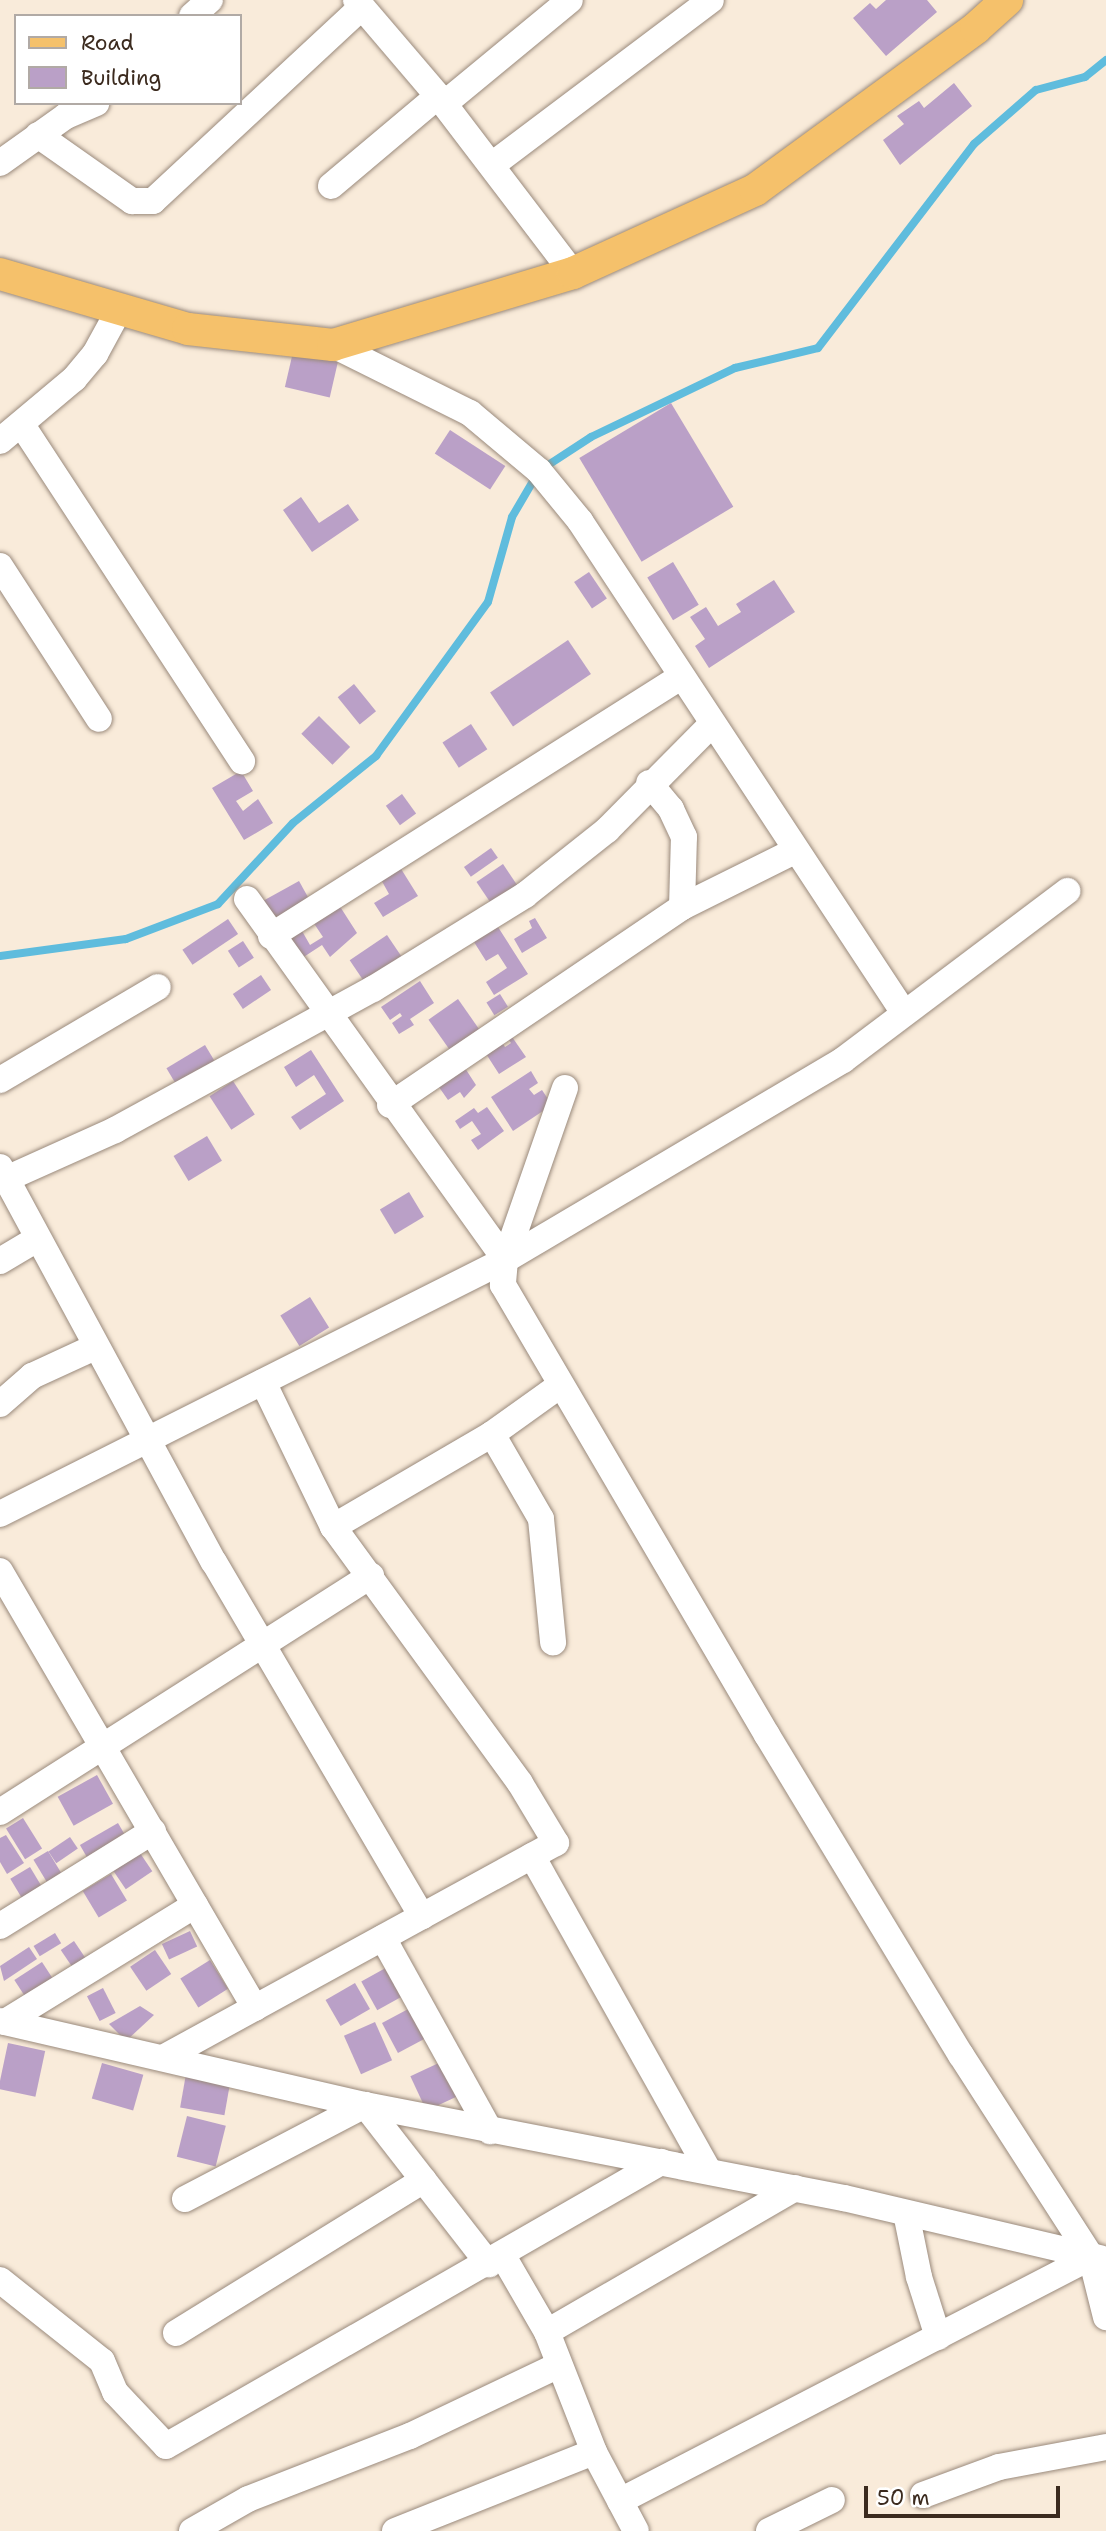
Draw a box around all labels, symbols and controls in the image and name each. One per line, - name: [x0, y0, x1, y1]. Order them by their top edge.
- legend: [14, 14, 242, 105]
- text: Road: [81, 29, 134, 57]
- text: Building: [81, 64, 161, 92]
- scale bar: [868, 2472, 1064, 2516]
- text: 50 m: [877, 2484, 930, 2512]

